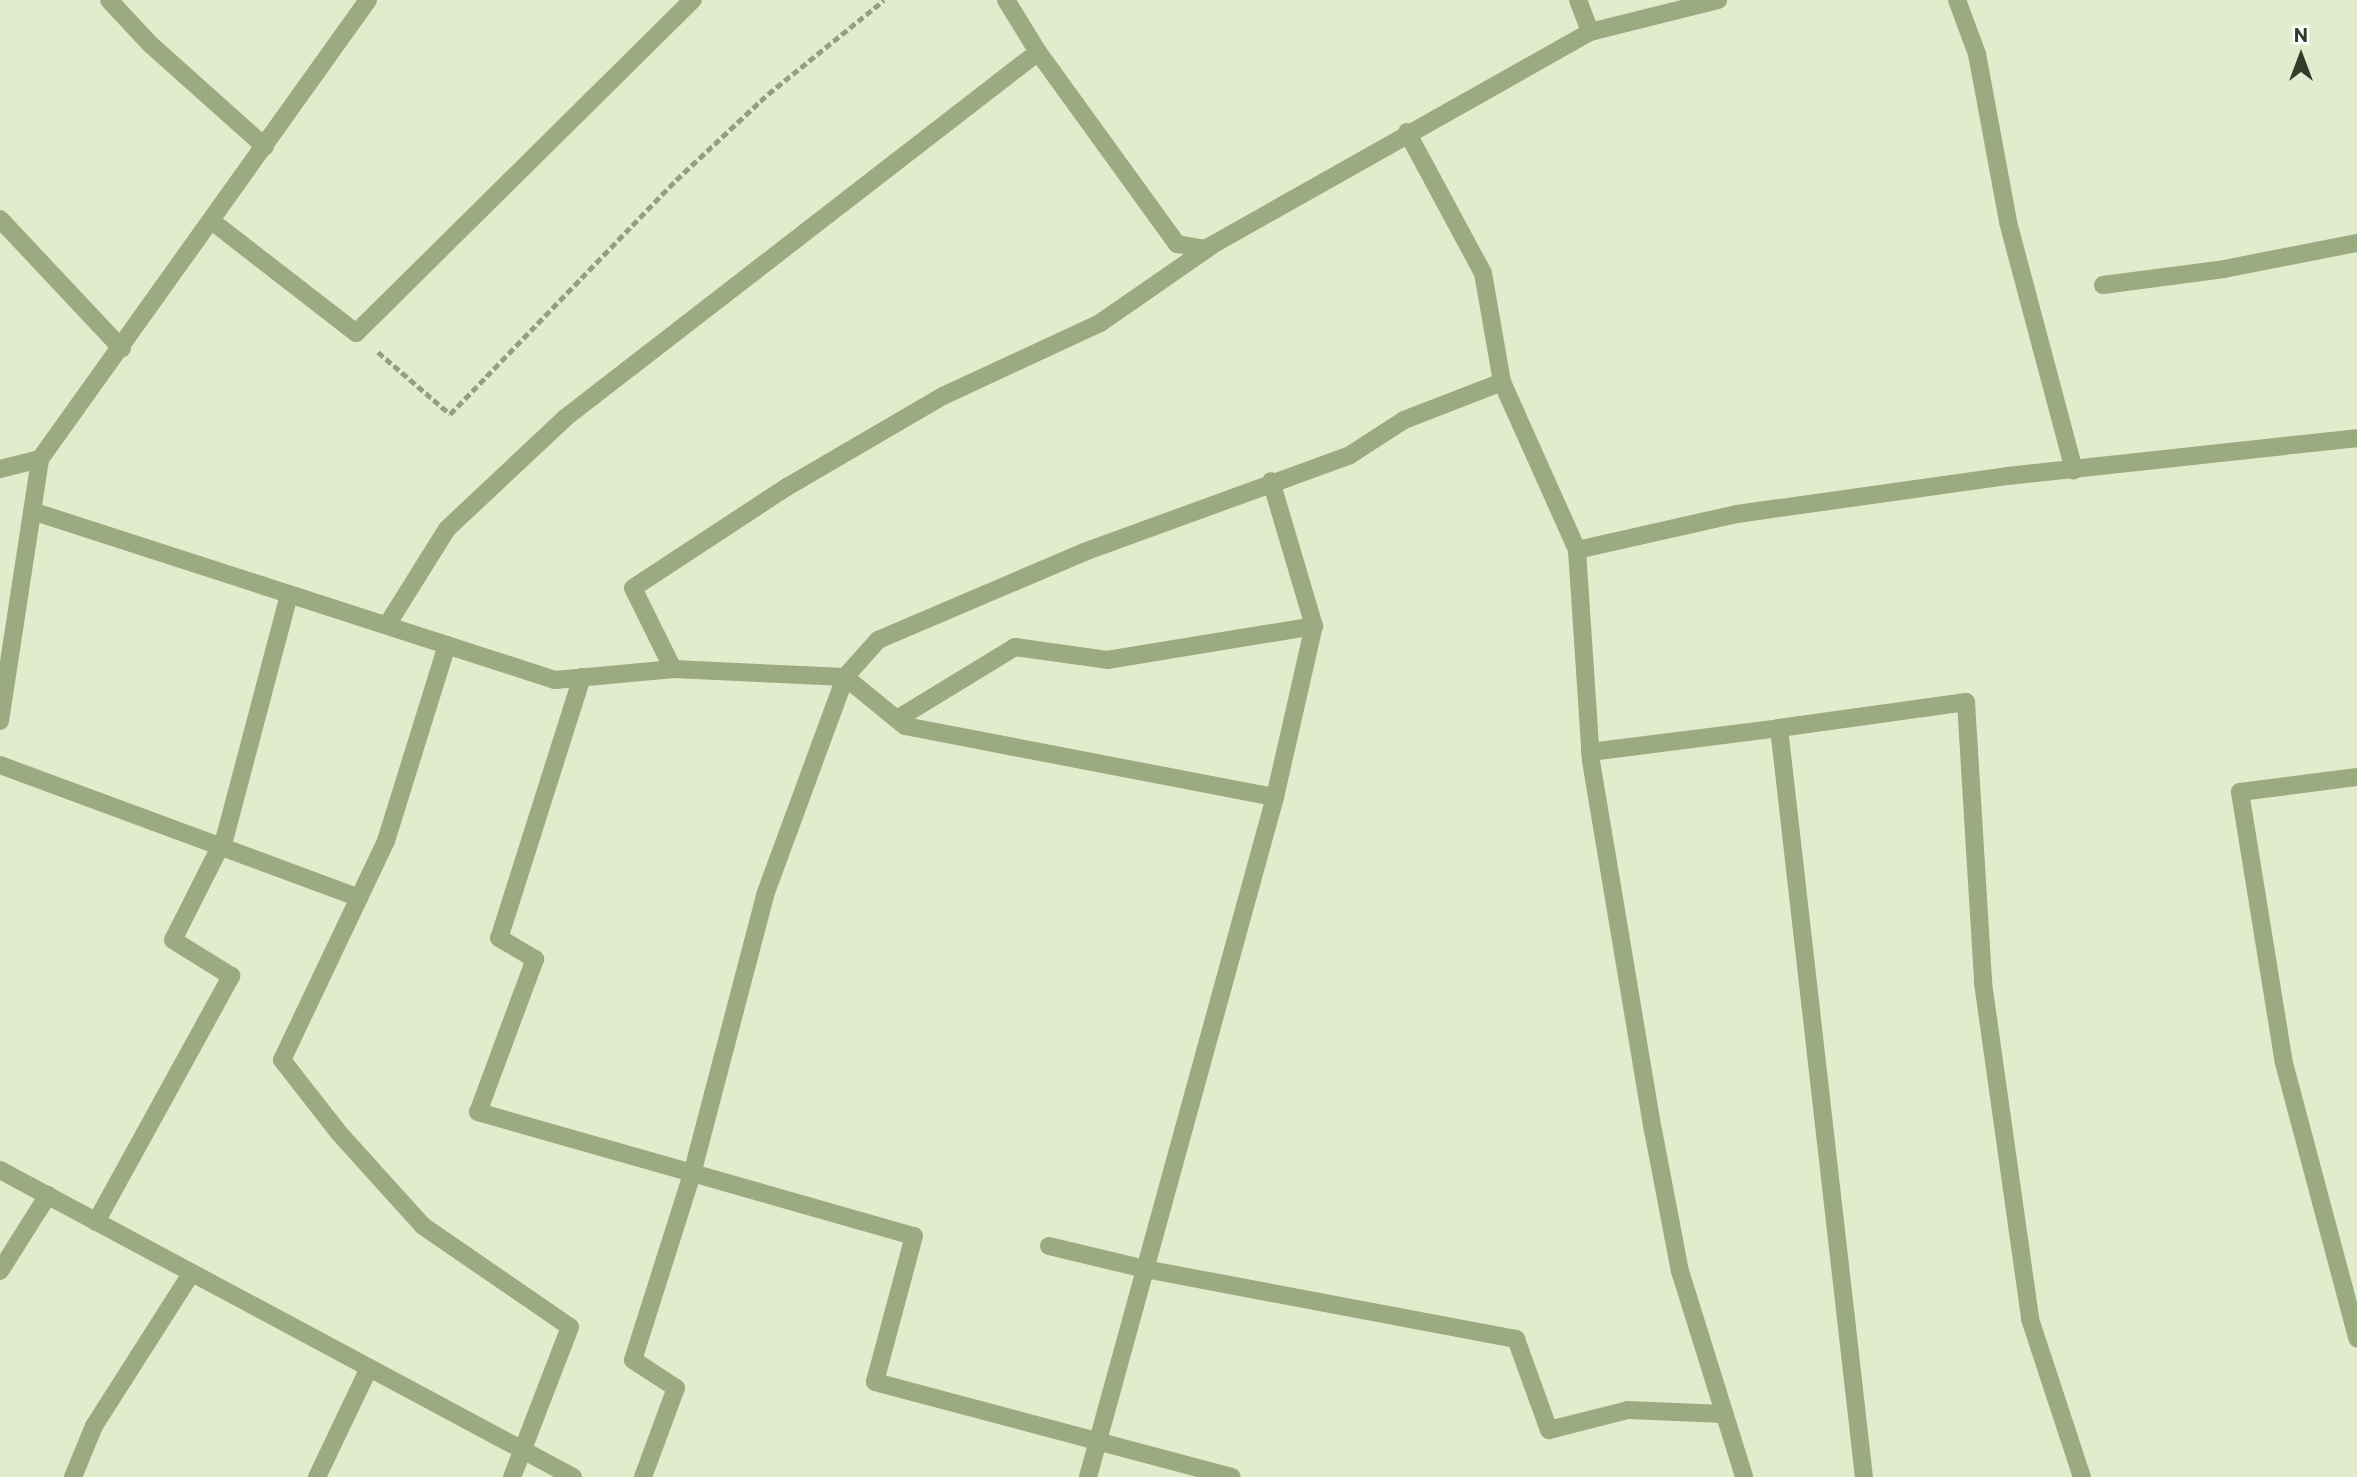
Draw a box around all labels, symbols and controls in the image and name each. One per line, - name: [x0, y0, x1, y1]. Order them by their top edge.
- north arrow: [2266, 21, 2336, 91]
- text: N: [2294, 23, 2308, 46]

